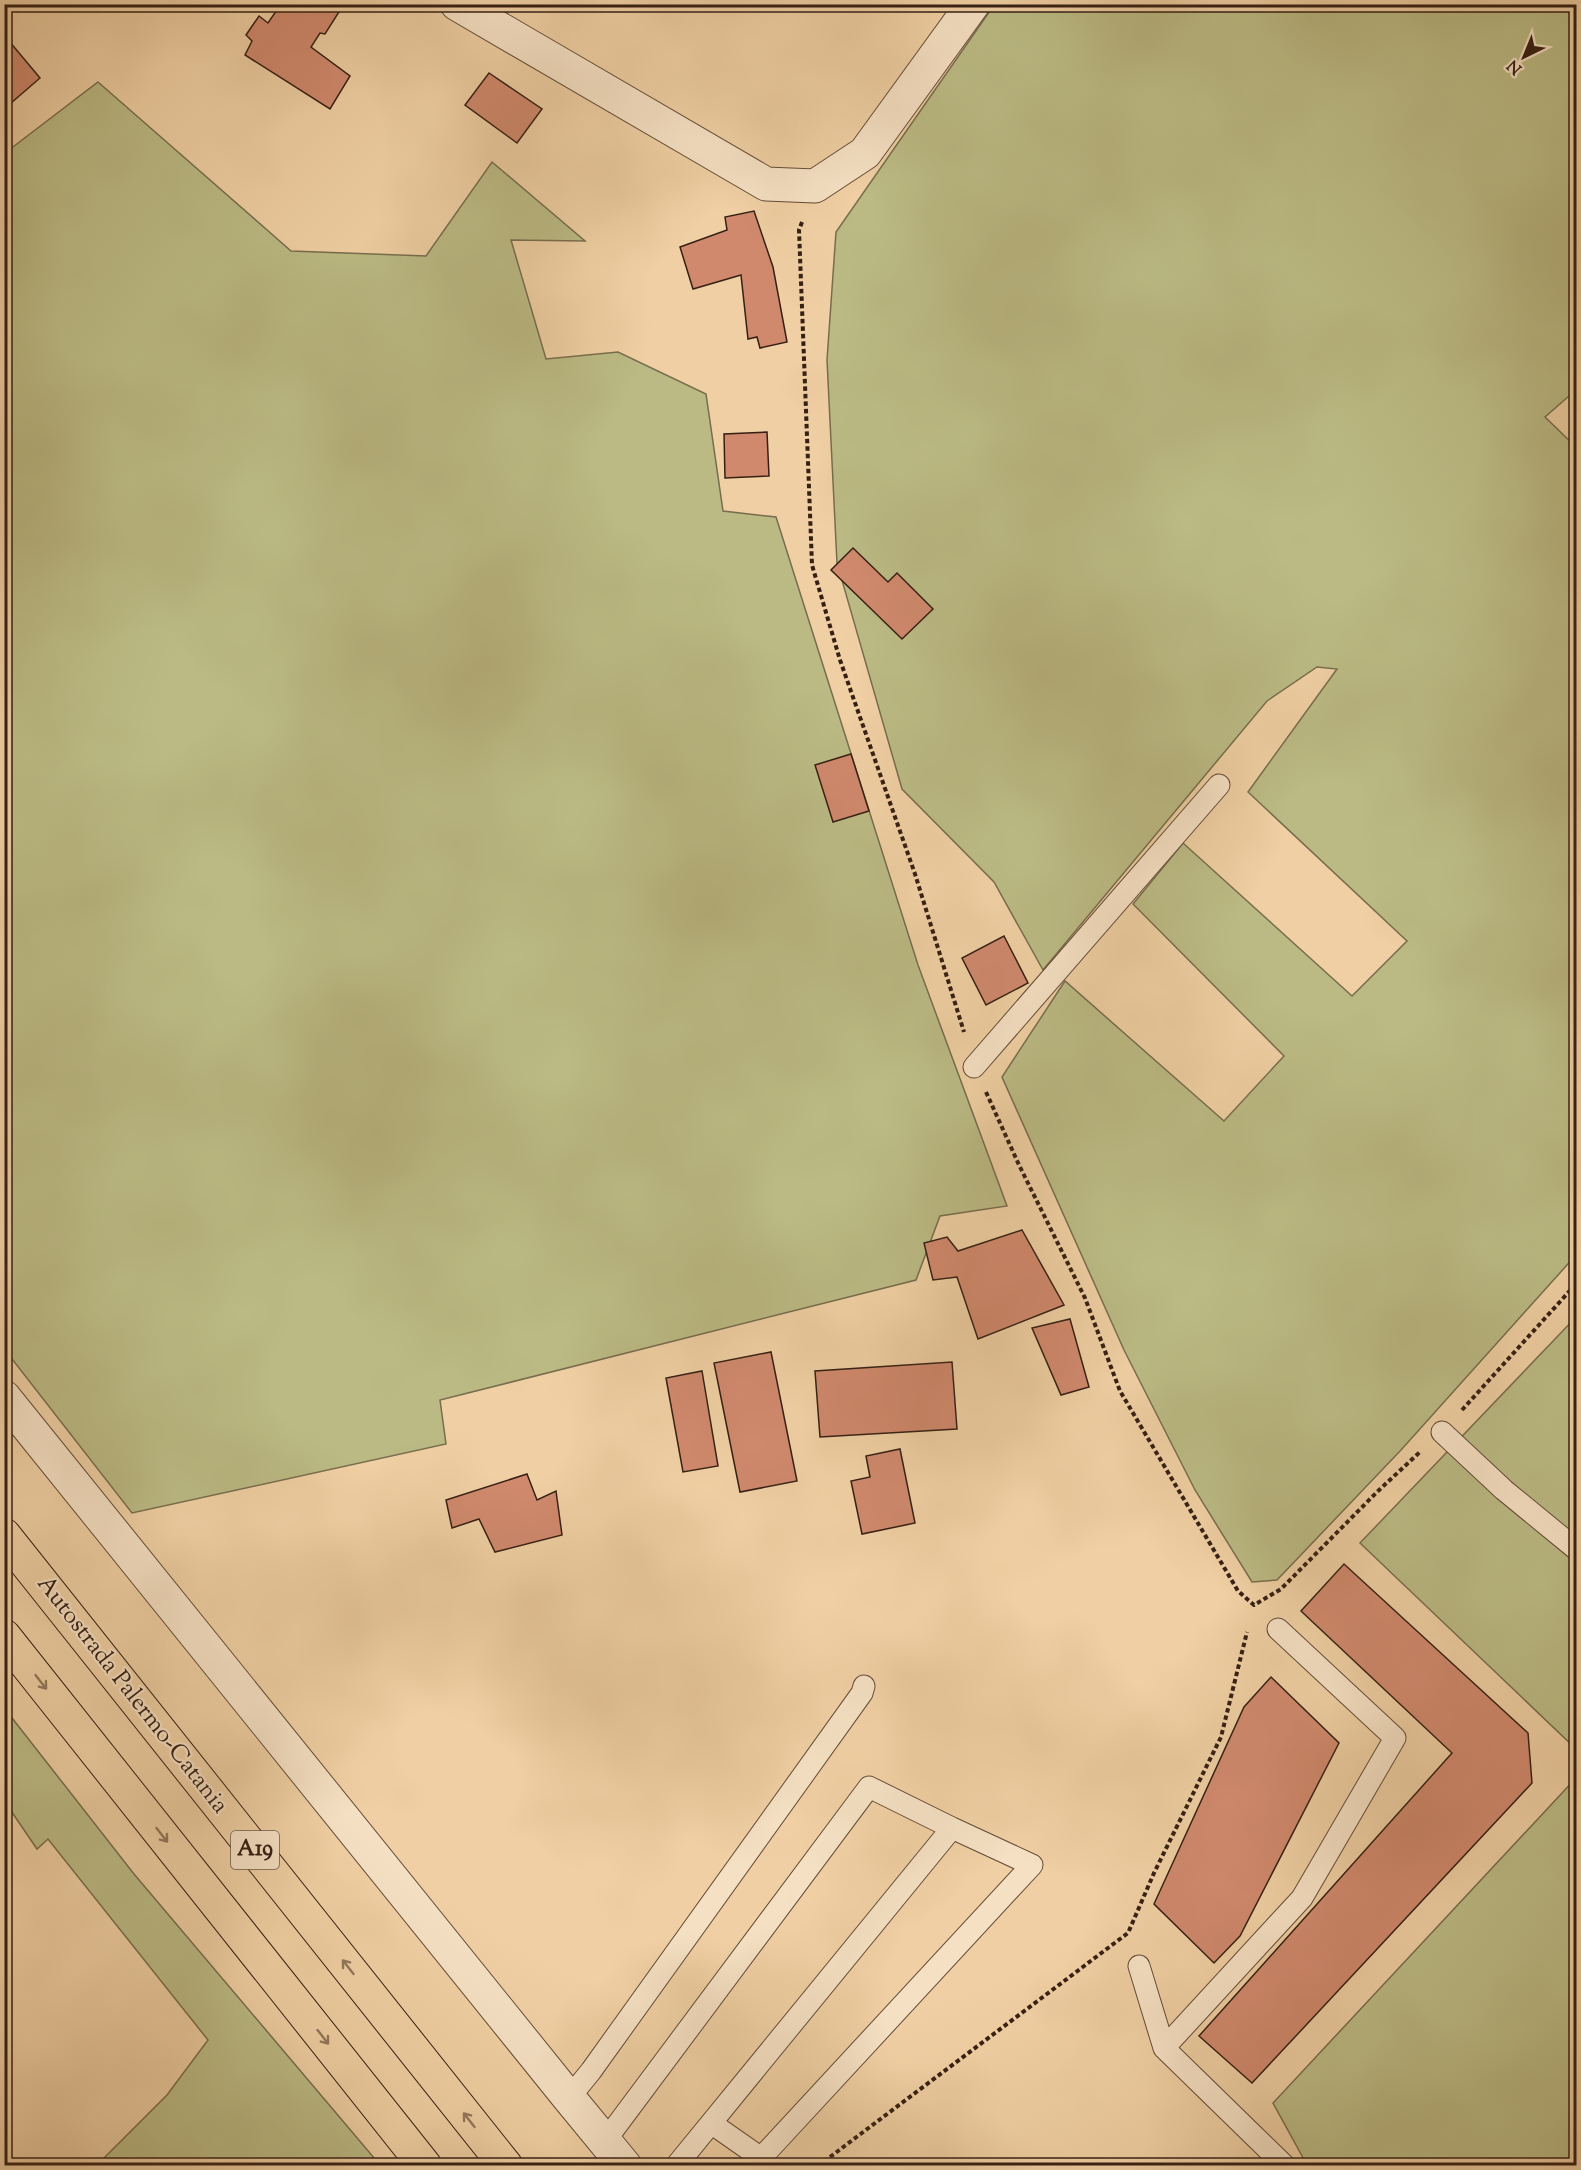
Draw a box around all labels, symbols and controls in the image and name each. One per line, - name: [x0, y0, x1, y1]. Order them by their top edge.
- north arrow: [1494, 27, 1554, 87]
- text: N: [1503, 53, 1528, 79]
- street label: Autostrada Palermo-Catania: [28, 1569, 236, 1821]
- one-way arrow: [34, 1674, 47, 1690]
- one-way arrow: [156, 1827, 169, 1843]
- road number: A19: [231, 1831, 279, 1869]
- one-way arrow: [341, 1959, 354, 1975]
- one-way arrow: [316, 2029, 329, 2045]
- one-way arrow: [463, 2112, 476, 2128]

